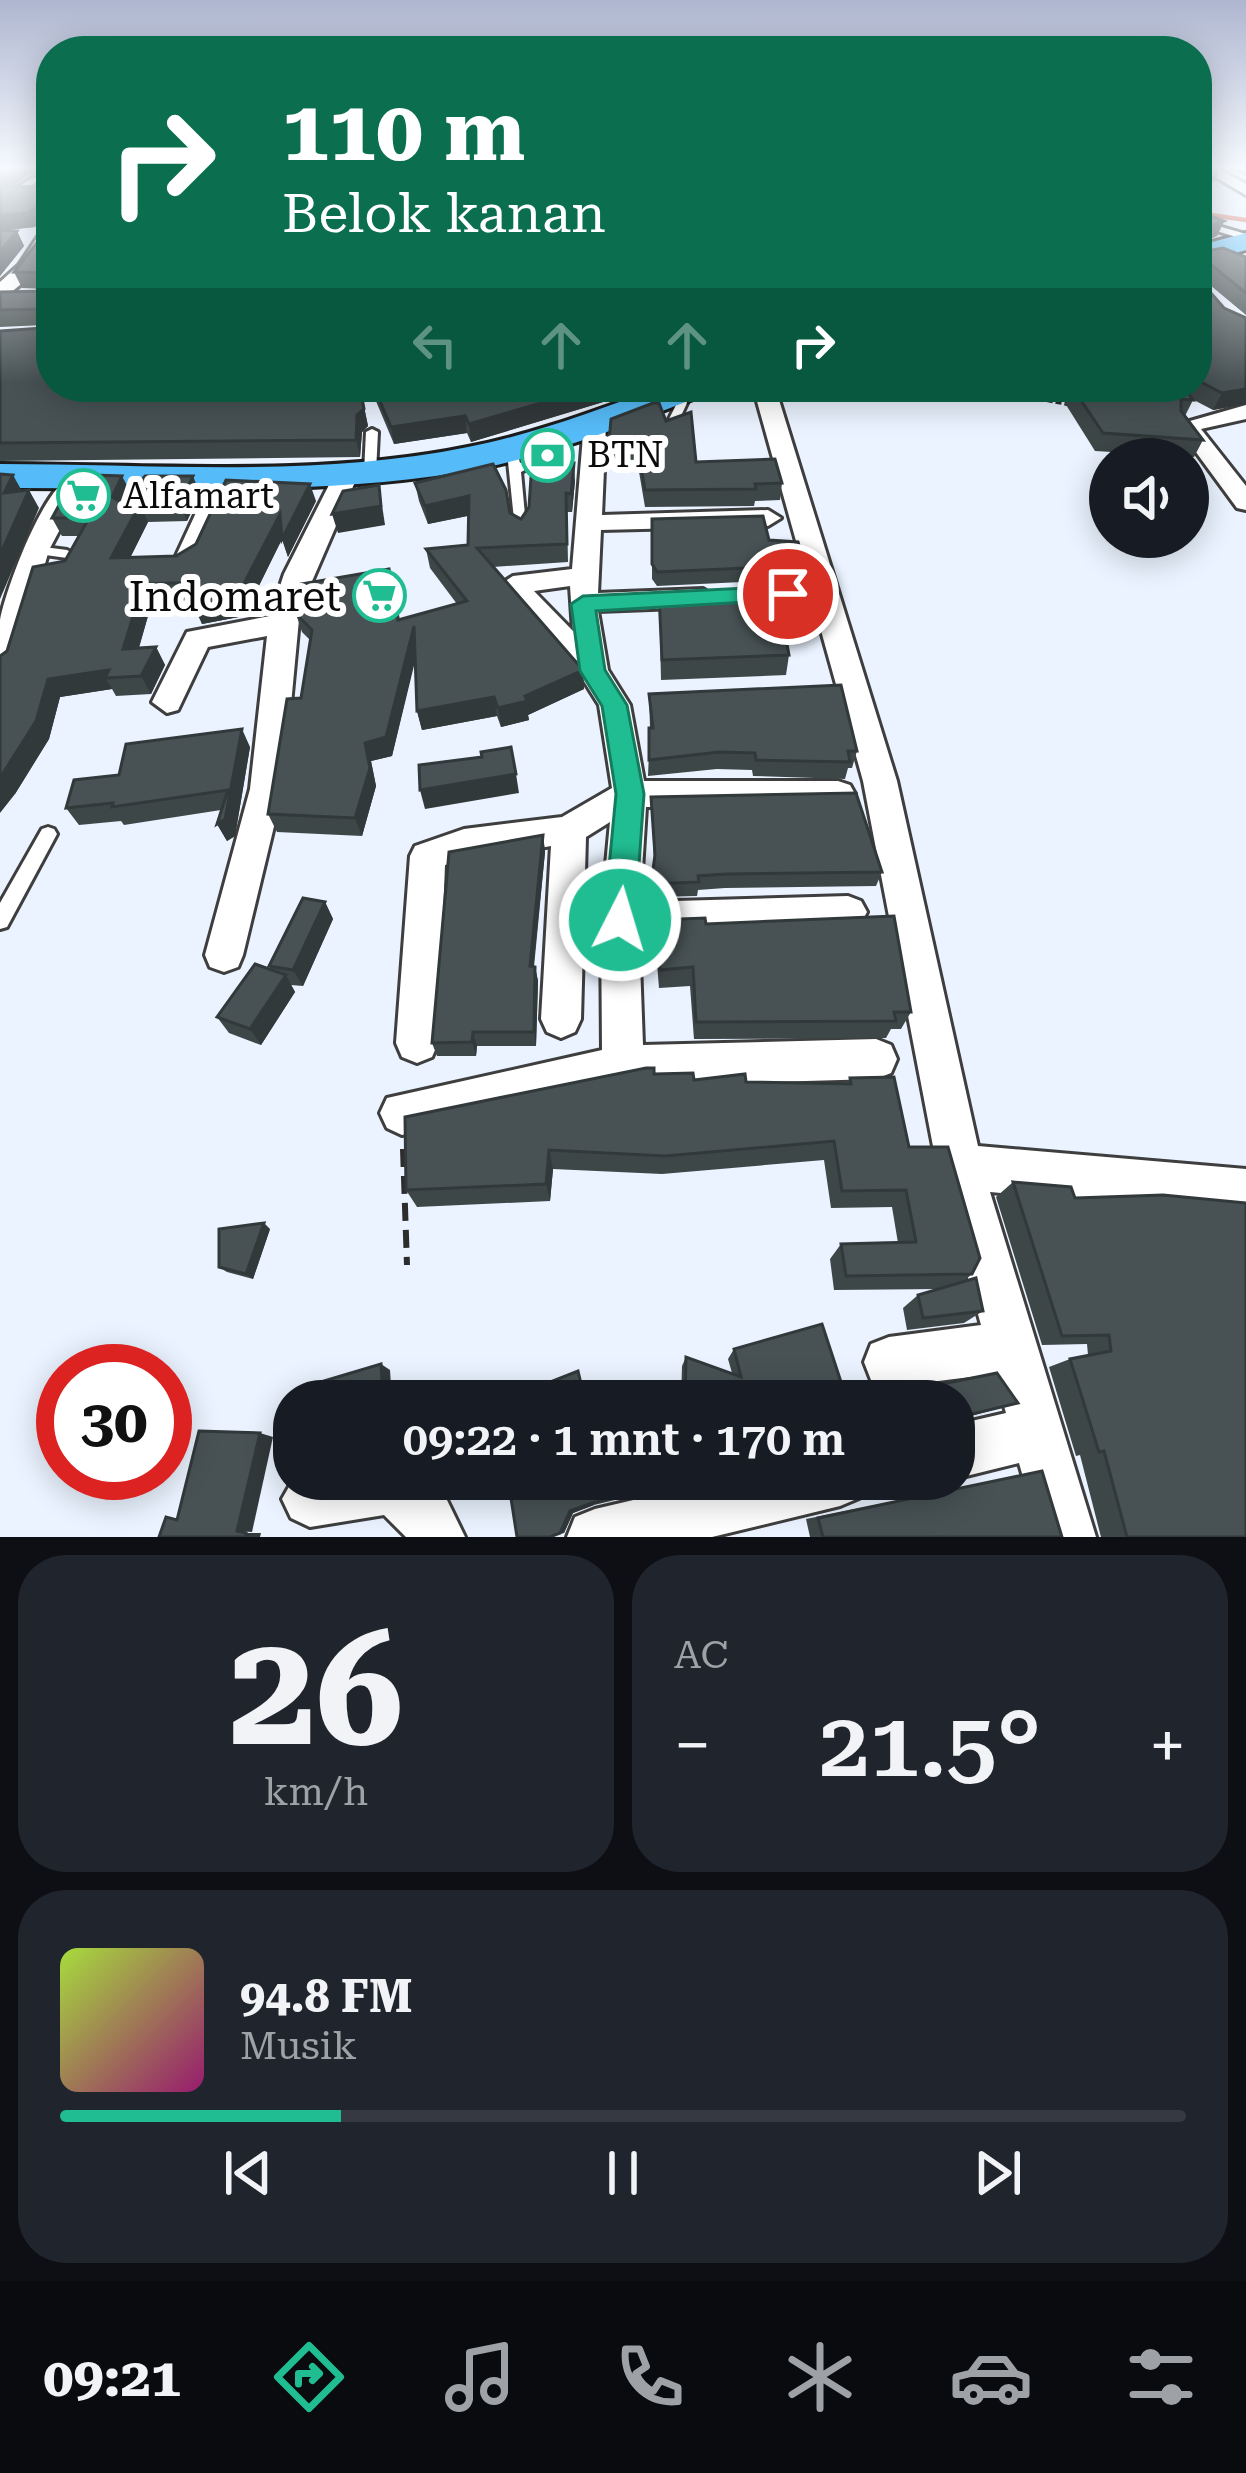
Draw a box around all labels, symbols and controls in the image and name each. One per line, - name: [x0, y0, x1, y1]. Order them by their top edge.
- text: 110 m: [282, 82, 525, 180]
- icon: right: [84, 84, 240, 240]
- text: Belok kanan: [282, 182, 606, 245]
- icon: left: [402, 312, 468, 378]
- icon: ahead: [528, 312, 594, 378]
- icon: ahead: [654, 312, 720, 378]
- icon: right: [780, 312, 846, 378]
- bank icon: BTN: [520, 427, 576, 483]
- place label: BTN: [587, 434, 664, 476]
- map controls: [1089, 438, 1209, 558]
- button: sound: [1089, 438, 1209, 558]
- supermarket icon: Alfamart: [56, 468, 112, 524]
- place label: Alfamart: [123, 475, 274, 517]
- pin: [737, 543, 839, 645]
- icon: arrive: [755, 561, 821, 627]
- supermarket icon: Indomaret: [352, 568, 408, 624]
- place label: Indomaret: [129, 572, 341, 621]
- position arrow: [557, 857, 683, 983]
- speed limit sign: 30: [36, 1344, 192, 1500]
- text: 09:22 · 1 mnt · 170 m: [403, 1413, 845, 1466]
- text: 26: [229, 1599, 403, 1782]
- text: AC: [674, 1632, 728, 1678]
- text: 21.5°: [819, 1693, 1041, 1798]
- text: −: [674, 1707, 711, 1784]
- text: +: [1149, 1707, 1186, 1784]
- text: km/h: [264, 1769, 368, 1815]
- text: 94.8 FM: [240, 1970, 412, 2023]
- text: Musik: [240, 2023, 357, 2069]
- icon: previous: [215, 2140, 281, 2206]
- icon: pause: [590, 2140, 656, 2206]
- icon: next: [965, 2140, 1031, 2206]
- icon: directions: [267, 2335, 351, 2419]
- icon: music: [438, 2335, 522, 2419]
- icon: phone: [608, 2335, 692, 2419]
- icon: climate: [778, 2335, 862, 2419]
- icon: car: [949, 2335, 1033, 2419]
- icon: filters: [1119, 2335, 1203, 2419]
- text: 09:21: [43, 2346, 181, 2409]

